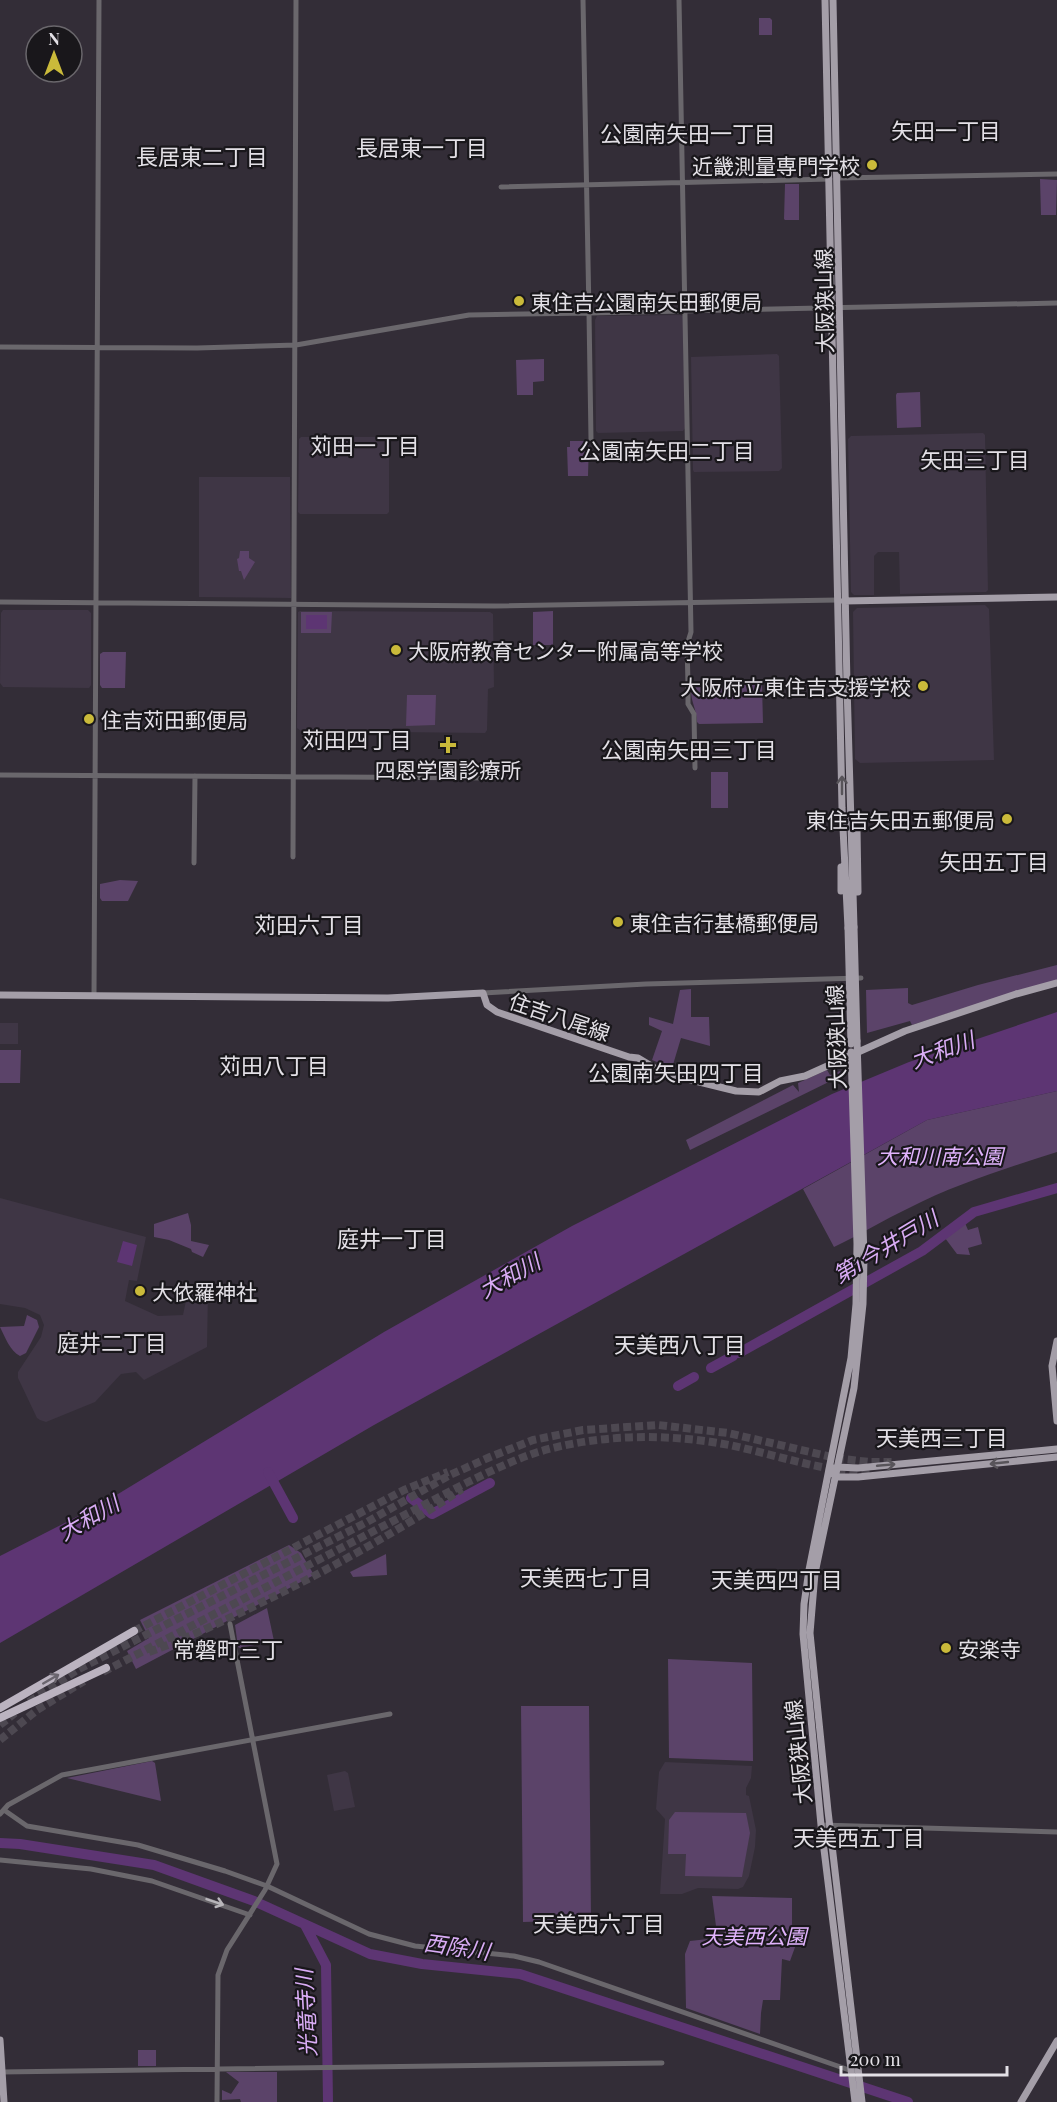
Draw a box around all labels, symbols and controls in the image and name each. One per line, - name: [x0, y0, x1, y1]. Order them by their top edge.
- north arrow: [24, 24, 84, 84]
- text: N: [48, 28, 60, 49]
- district label: 矢田一丁目: [891, 115, 1001, 145]
- district label: 公園南矢田一丁目: [600, 118, 776, 148]
- district label: 長居東一丁目: [356, 132, 488, 162]
- district label: 長居東二丁目: [136, 141, 268, 171]
- place label: 近畿測量専門学校: [692, 151, 860, 179]
- marker: 近畿測量専門学校: [865, 158, 879, 172]
- street label: 大阪狭山線: [808, 248, 838, 354]
- place label: 東住吉公園南矢田郵便局: [531, 287, 762, 315]
- marker: 東住吉公園南矢田郵便局: [512, 294, 526, 308]
- district label: 苅田一丁目: [310, 430, 420, 460]
- district label: 公園南矢田二丁目: [579, 435, 755, 465]
- district label: 矢田三丁目: [920, 444, 1030, 474]
- place label: 大阪府教育センター附属高等学校: [408, 636, 723, 664]
- marker: 大阪府教育センター附属高等学校: [389, 643, 403, 657]
- place label: 大阪府立東住吉支援学校: [680, 672, 911, 700]
- marker: 大阪府立東住吉支援学校: [916, 679, 930, 693]
- place label: 住吉苅田郵便局: [101, 705, 248, 733]
- marker: 住吉苅田郵便局: [82, 712, 96, 726]
- district label: 苅田四丁目: [302, 724, 412, 754]
- district label: 公園南矢田三丁目: [601, 734, 777, 764]
- marker: 四恩学園診療所: [439, 736, 457, 754]
- place label: 四恩学園診療所: [375, 755, 522, 783]
- one-way arrow: [836, 776, 848, 796]
- place label: 東住吉矢田五郵便局: [806, 805, 995, 833]
- marker: 東住吉矢田五郵便局: [1000, 812, 1014, 826]
- district label: 矢田五丁目: [939, 846, 1049, 876]
- place label: 東住吉行基橋郵便局: [630, 908, 819, 936]
- district label: 苅田六丁目: [254, 909, 364, 939]
- marker: 東住吉行基橋郵便局: [611, 915, 625, 929]
- street label: 大阪狭山線: [819, 984, 851, 1090]
- street label: 住吉八尾線: [506, 986, 614, 1046]
- water label: 大和川: [906, 1023, 980, 1074]
- district label: 苅田八丁目: [219, 1050, 329, 1080]
- district label: 公園南矢田四丁目: [588, 1057, 764, 1087]
- park label: 大和川南公園: [877, 1141, 1006, 1169]
- water label: 第1今井戸川: [827, 1202, 945, 1289]
- district label: 庭井一丁目: [337, 1223, 447, 1253]
- water label: 大和川: [473, 1245, 547, 1304]
- place label: 大依羅神社: [152, 1277, 257, 1305]
- marker: 大依羅神社: [133, 1284, 147, 1298]
- district label: 庭井二丁目: [57, 1327, 167, 1357]
- district label: 天美西八丁目: [614, 1329, 746, 1359]
- district label: 天美西三丁目: [876, 1422, 1008, 1452]
- one-way arrow: [989, 1458, 1009, 1469]
- one-way arrow: [876, 1459, 896, 1470]
- water label: 大和川: [52, 1487, 126, 1546]
- district label: 天美西七丁目: [520, 1562, 652, 1592]
- district label: 天美西四丁目: [711, 1564, 843, 1594]
- district label: 常磐町三丁: [173, 1634, 283, 1664]
- place label: 安楽寺: [958, 1634, 1021, 1662]
- marker: 安楽寺: [939, 1641, 953, 1655]
- one-way arrow: [42, 1673, 59, 1685]
- street label: 大阪狭山線: [778, 1698, 816, 1806]
- district label: 天美西五丁目: [793, 1822, 925, 1852]
- one-way arrow: [205, 1898, 224, 1909]
- district label: 天美西六丁目: [533, 1908, 665, 1938]
- park label: 天美西公園: [702, 1921, 809, 1949]
- water label: 西除川: [422, 1927, 494, 1966]
- water label: 光竜寺川: [288, 1966, 322, 2058]
- scale bar: [841, 2039, 1008, 2077]
- text: 200 m: [850, 2047, 901, 2071]

